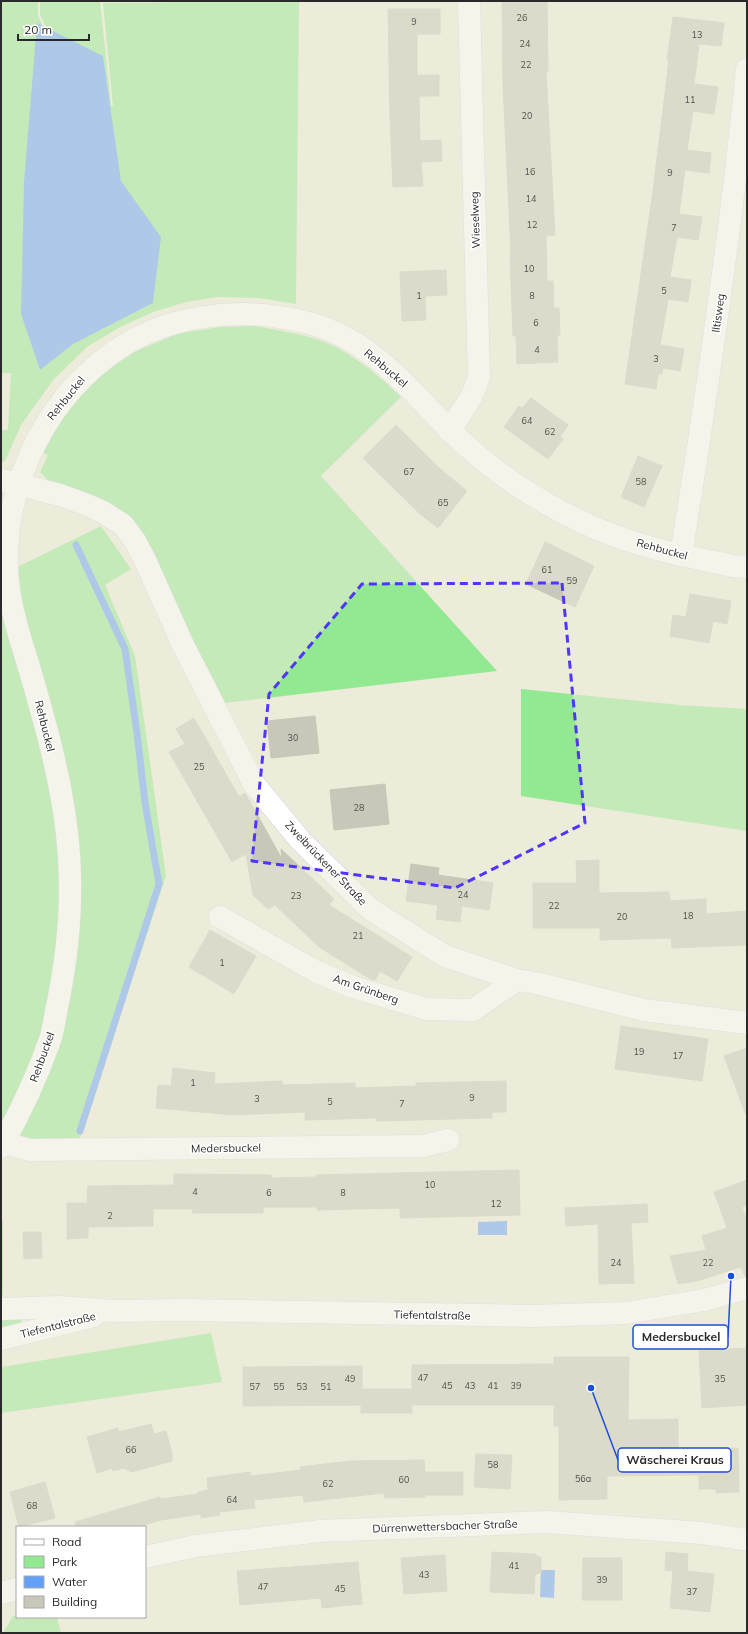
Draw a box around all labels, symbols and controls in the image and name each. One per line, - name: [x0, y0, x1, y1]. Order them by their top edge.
- house number: 26: [517, 12, 527, 23]
- scale bar: [18, 16, 89, 42]
- house number: 9: [411, 16, 417, 27]
- text: 20 m: [24, 22, 52, 37]
- house number: 13: [692, 29, 702, 40]
- house number: 24: [520, 38, 531, 49]
- house number: 22: [521, 59, 531, 70]
- house number: 11: [685, 94, 695, 105]
- house number: 20: [522, 110, 532, 121]
- house number: 16: [525, 166, 535, 177]
- house number: 9: [667, 167, 673, 178]
- street label: Wieselweg: [467, 191, 483, 249]
- house number: 14: [526, 193, 537, 204]
- house number: 12: [527, 219, 537, 230]
- house number: 7: [671, 222, 677, 233]
- house number: 10: [524, 263, 534, 274]
- house number: 5: [661, 285, 667, 296]
- house number: 1: [416, 290, 422, 301]
- house number: 8: [529, 290, 535, 301]
- street label: Iltisweg: [708, 293, 728, 333]
- house number: 6: [533, 317, 539, 328]
- house number: 4: [534, 344, 540, 355]
- street label: Rehbuckel: [361, 346, 411, 390]
- house number: 3: [653, 353, 659, 364]
- street label: Rehbuckel: [44, 373, 88, 423]
- house number: 64: [522, 415, 533, 426]
- house number: 62: [545, 426, 555, 437]
- house number: 67: [404, 466, 414, 477]
- house number: 58: [636, 476, 646, 487]
- house number: 65: [438, 497, 449, 508]
- street label: Rehbuckel: [635, 535, 689, 563]
- house number: 61: [542, 564, 552, 575]
- house number: 59: [567, 575, 577, 586]
- street label: Rehbuckel: [32, 699, 58, 753]
- house number: 30: [288, 732, 298, 743]
- house number: 25: [194, 761, 205, 772]
- house number: 28: [354, 802, 364, 813]
- street label: Zweibrückener Straße: [282, 818, 370, 908]
- house number: 24: [458, 889, 469, 900]
- house number: 23: [291, 890, 301, 901]
- house number: 22: [549, 900, 559, 911]
- house number: 18: [683, 910, 693, 921]
- house number: 20: [617, 911, 627, 922]
- house number: 21: [353, 930, 363, 941]
- house number: 1: [219, 957, 225, 968]
- street label: Am Grünberg: [331, 971, 401, 1007]
- street label: Rehbuckel: [26, 1030, 58, 1084]
- house number: 19: [634, 1046, 644, 1057]
- house number: 17: [673, 1050, 683, 1061]
- house number: 1: [190, 1077, 196, 1088]
- house number: 9: [469, 1092, 475, 1103]
- house number: 3: [254, 1093, 260, 1104]
- house number: 5: [327, 1096, 333, 1107]
- house number: 7: [399, 1098, 405, 1109]
- street label: Medersbuckel: [191, 1140, 261, 1156]
- house number: 10: [425, 1179, 435, 1190]
- house number: 4: [192, 1186, 198, 1197]
- house number: 6: [266, 1187, 272, 1198]
- house number: 8: [340, 1187, 346, 1198]
- house number: 12: [491, 1198, 501, 1209]
- house number: 2: [107, 1210, 113, 1221]
- house number: 24: [611, 1257, 622, 1268]
- house number: 22: [703, 1257, 713, 1268]
- street label: Tiefentalstraße: [393, 1307, 471, 1323]
- street label: Tiefentalstraße: [19, 1309, 97, 1341]
- callout: Medersbuckel: [633, 1325, 728, 1349]
- text: Medersbuckel: [642, 1329, 720, 1344]
- house number: 47: [418, 1372, 428, 1383]
- house number: 49: [345, 1373, 355, 1384]
- house number: 35: [715, 1373, 726, 1384]
- house number: 45: [442, 1380, 453, 1391]
- house number: 43: [465, 1380, 475, 1391]
- house number: 41: [488, 1380, 498, 1391]
- house number: 39: [511, 1380, 521, 1391]
- house number: 57: [250, 1381, 260, 1392]
- house number: 55: [274, 1381, 285, 1392]
- house number: 53: [297, 1381, 307, 1392]
- house number: 51: [321, 1381, 331, 1392]
- house number: 66: [126, 1444, 136, 1455]
- callout: Wäscherei Kraus: [618, 1448, 731, 1472]
- text: Wäscherei Kraus: [626, 1452, 724, 1467]
- house number: 58: [488, 1459, 498, 1470]
- house number: 56a: [575, 1473, 591, 1484]
- house number: 60: [399, 1474, 409, 1485]
- house number: 62: [323, 1478, 333, 1489]
- house number: 64: [227, 1494, 238, 1505]
- house number: 68: [27, 1500, 37, 1511]
- street label: Dürrenwettersbacher Straße: [372, 1516, 518, 1536]
- legend: [16, 1526, 146, 1618]
- text: Road: [52, 1534, 81, 1549]
- text: Park: [52, 1554, 78, 1569]
- house number: 41: [509, 1560, 519, 1571]
- house number: 43: [419, 1569, 429, 1580]
- text: Water: [52, 1574, 88, 1589]
- house number: 39: [597, 1574, 607, 1585]
- house number: 47: [258, 1581, 268, 1592]
- house number: 45: [335, 1583, 346, 1594]
- house number: 37: [687, 1586, 697, 1597]
- text: Building: [52, 1594, 97, 1609]

